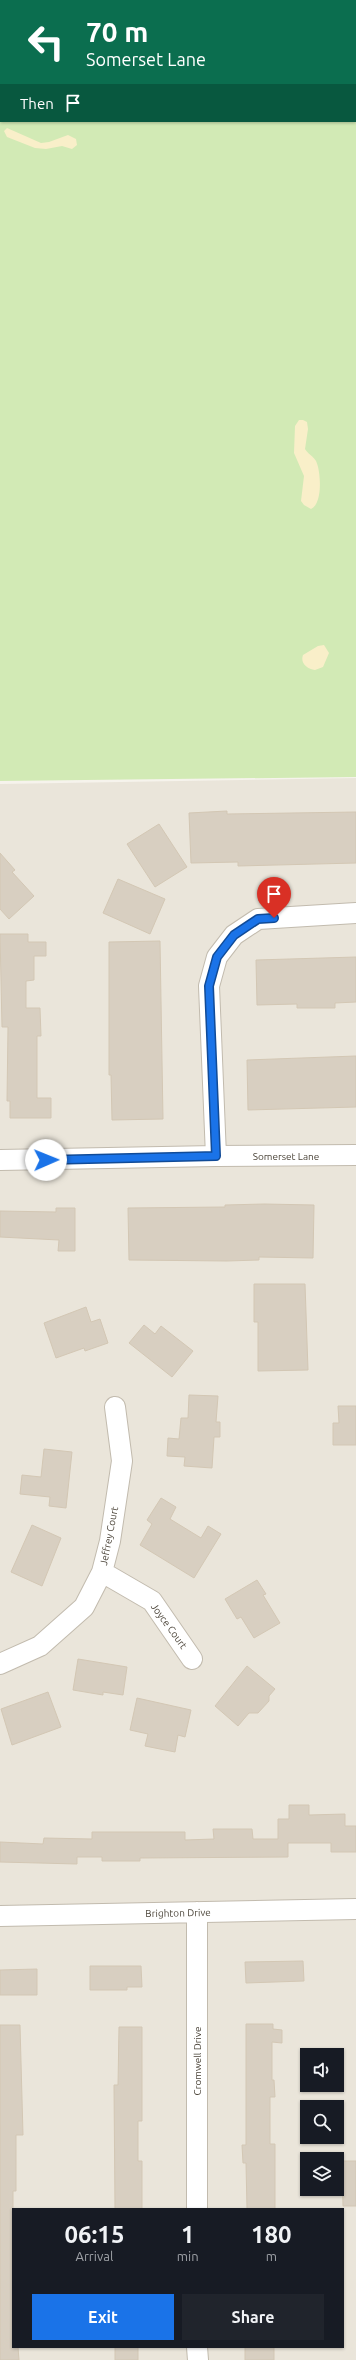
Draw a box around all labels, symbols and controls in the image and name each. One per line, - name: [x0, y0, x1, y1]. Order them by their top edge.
- icon: left: [20, 16, 72, 68]
- text: 70 m: [86, 16, 148, 47]
- text: Somerset Lane: [86, 49, 206, 69]
- icon: arrive: [62, 92, 84, 114]
- text: Then: [20, 95, 54, 112]
- pin: [257, 877, 291, 918]
- icon: arrive: [263, 883, 285, 905]
- position arrow: [25, 1139, 67, 1181]
- street label: Somerset Lane: [253, 1151, 319, 1162]
- street label: Jeffrey Court: [98, 1505, 120, 1566]
- street label: Joyce Court: [149, 1601, 189, 1651]
- street label: Brighton Drive: [145, 1907, 211, 1919]
- street label: Cromwell Drive: [192, 2027, 203, 2095]
- map controls: [300, 2048, 344, 2196]
- button: sound: [300, 2048, 344, 2092]
- button: search: [300, 2100, 344, 2144]
- button: layers: [300, 2152, 344, 2196]
- text: 06:15: [64, 2221, 124, 2248]
- text: 1: [181, 2221, 194, 2248]
- text: 180: [251, 2221, 292, 2248]
- text: Arrival: [75, 2249, 113, 2263]
- text: min: [177, 2249, 199, 2263]
- text: m: [266, 2249, 277, 2263]
- button: Exit: [32, 2294, 174, 2340]
- button: Share: [182, 2294, 324, 2340]

